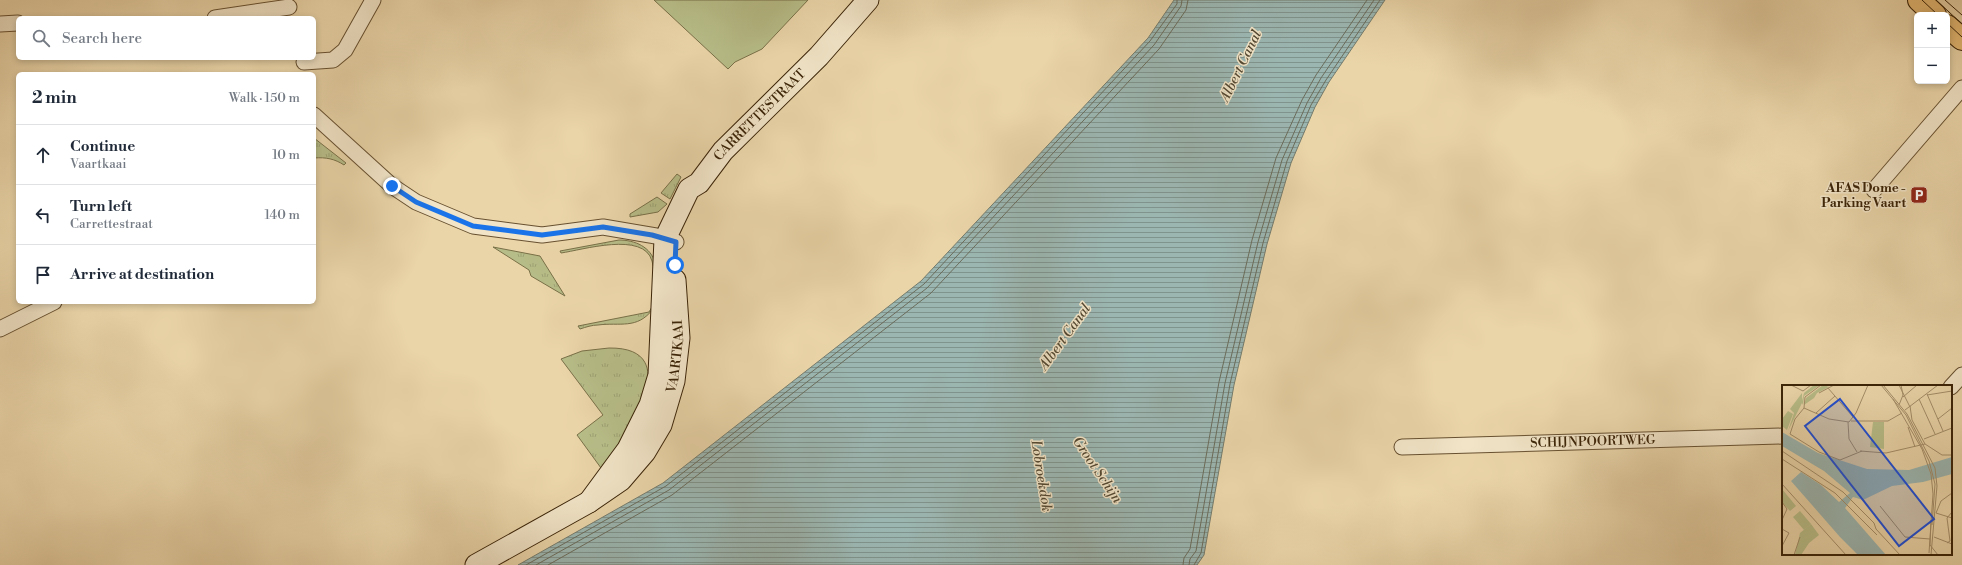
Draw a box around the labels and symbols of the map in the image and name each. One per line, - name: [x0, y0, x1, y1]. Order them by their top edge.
- water label: Albert Canal: [1215, 27, 1266, 107]
- street label: CARRETTESTRAAT: [710, 66, 809, 164]
- route end: [383, 177, 401, 195]
- place label: AFAS Dome - Parking Vaart: [1821, 180, 1906, 211]
- parking icon: AFAS Dome - Parking Vaart: [1909, 185, 1929, 205]
- route start: [666, 256, 684, 274]
- water label: Albert Canal: [1034, 300, 1095, 375]
- street label: VAARTKAAI: [663, 319, 687, 396]
- inset map: [1782, 385, 1952, 555]
- street label: SCHIJNPOORTWEG: [1530, 432, 1656, 451]
- water label: Groot Schijn: [1068, 433, 1126, 507]
- water label: Lobroekdok: [1026, 438, 1056, 513]

